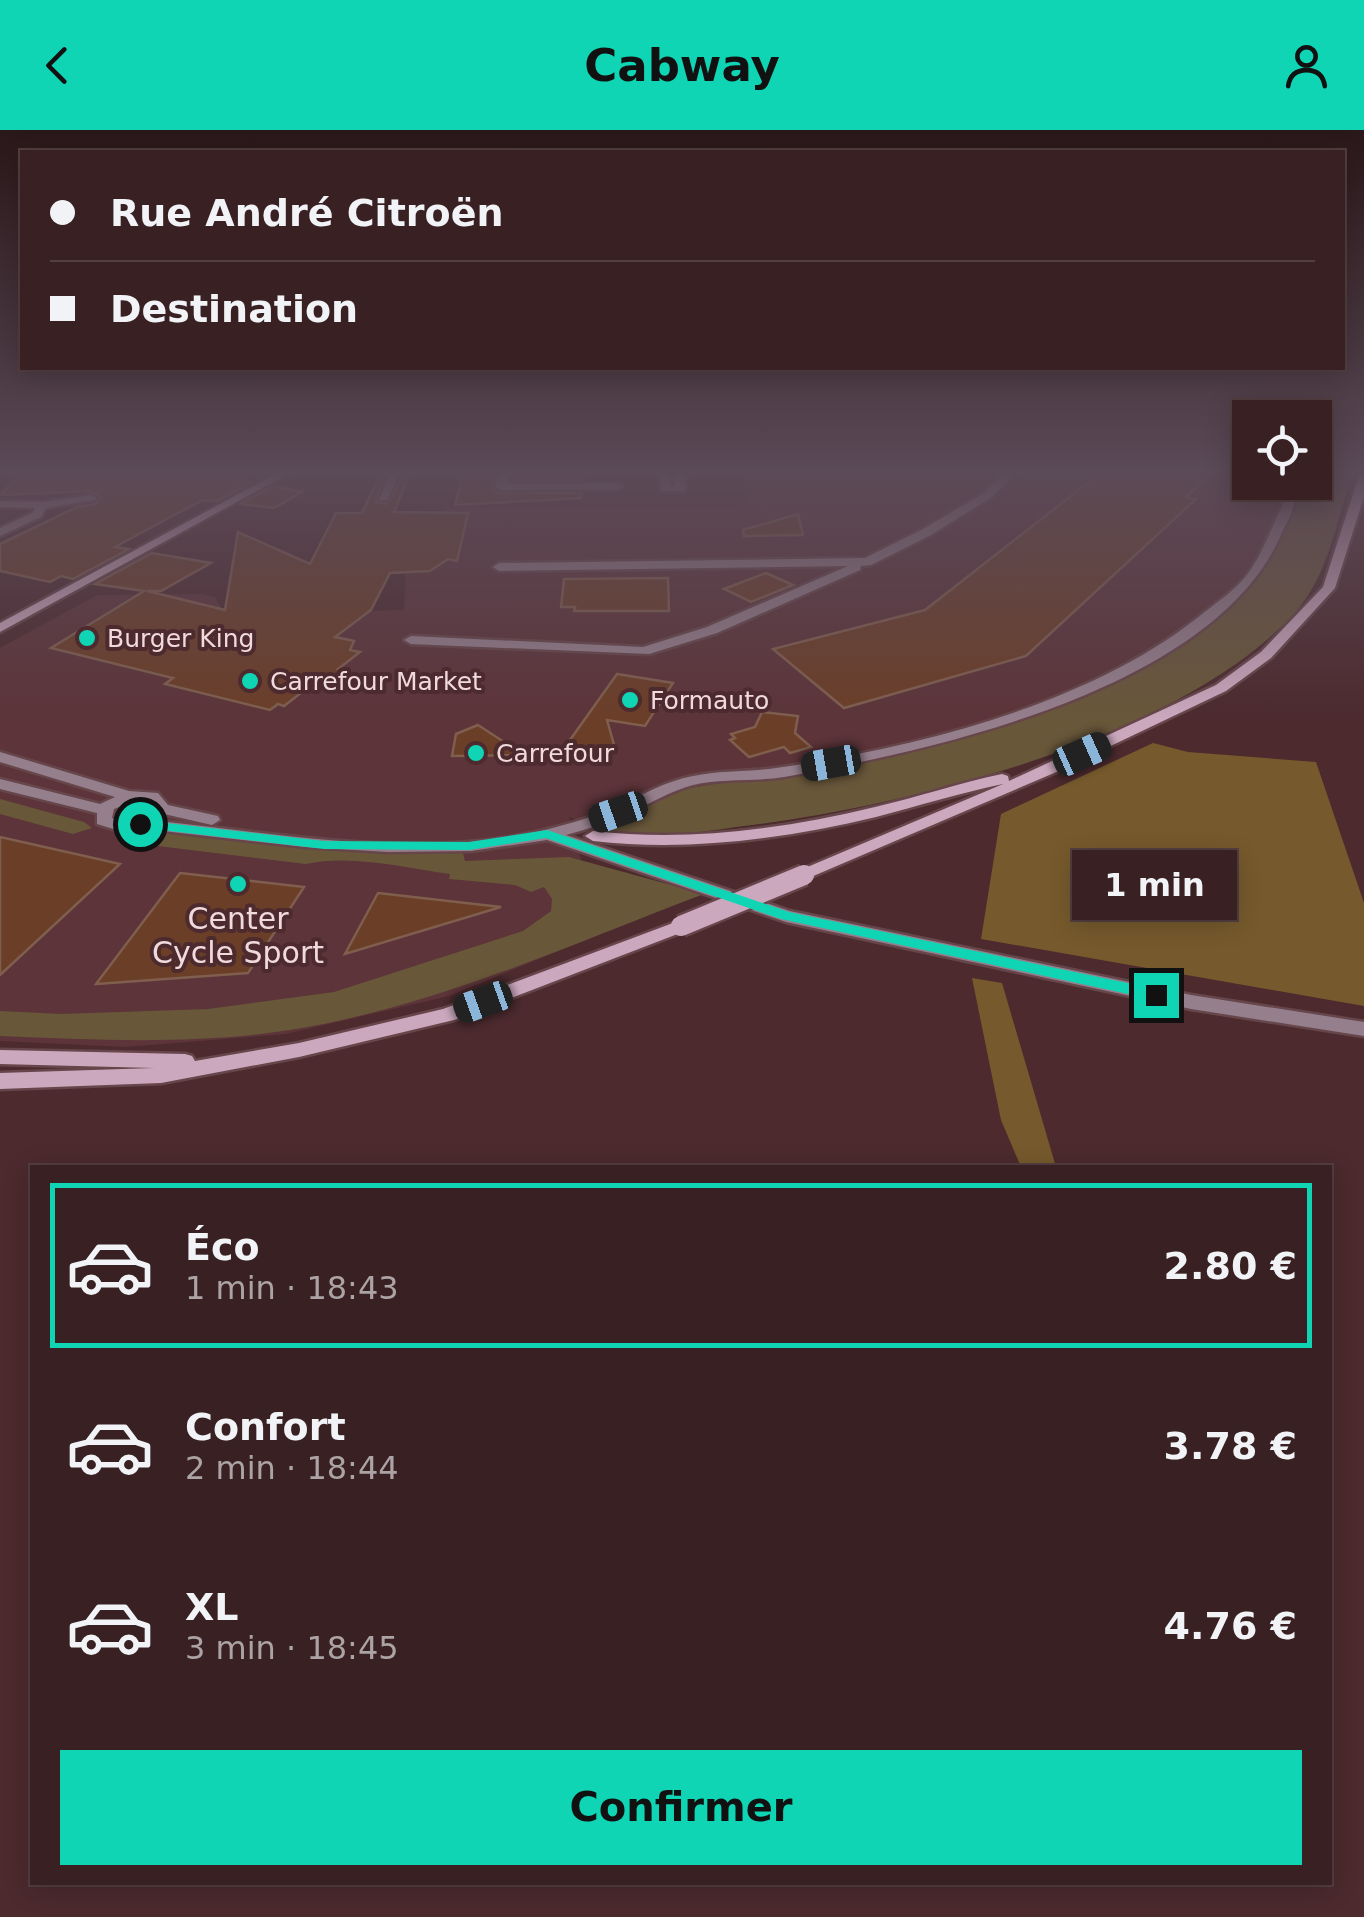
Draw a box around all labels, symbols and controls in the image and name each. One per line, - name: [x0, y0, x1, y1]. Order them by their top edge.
- icon: back: [30, 38, 85, 93]
- icon: person: [1279, 38, 1334, 93]
- text: Cabway: [584, 39, 780, 92]
- text: Rue André Citroën: [110, 191, 503, 235]
- text: Destination: [110, 287, 358, 331]
- map controls: [1232, 400, 1332, 500]
- button: locate: [1232, 400, 1332, 500]
- place label: Burger King: [107, 624, 254, 653]
- marker: Burger King: [76, 627, 98, 649]
- place label: Carrefour Market: [270, 667, 482, 696]
- marker: Carrefour Market: [239, 670, 261, 692]
- place label: Formauto: [650, 686, 769, 715]
- marker: Formauto: [619, 689, 641, 711]
- car: [1048, 728, 1116, 780]
- place label: Carrefour: [496, 739, 615, 768]
- marker: Carrefour: [465, 742, 487, 764]
- car: [799, 743, 863, 783]
- car: [585, 788, 651, 836]
- route start: [118, 802, 163, 847]
- callout: 1 min: [1074, 850, 1238, 920]
- text: 1 min: [1104, 866, 1205, 904]
- marker: Center Cycle Sport: [227, 873, 249, 895]
- place label: Center Cycle Sport: [152, 901, 324, 970]
- route end: [1134, 973, 1179, 1018]
- car: [450, 978, 516, 1026]
- icon: car: [65, 1221, 155, 1311]
- text: Éco: [185, 1225, 260, 1269]
- text: 2.80 €: [1164, 1244, 1297, 1288]
- text: 1 min · 18:43: [185, 1269, 399, 1307]
- icon: car: [65, 1401, 155, 1491]
- text: Confort: [185, 1405, 346, 1449]
- text: 3.78 €: [1164, 1424, 1297, 1468]
- text: 2 min · 18:44: [185, 1449, 399, 1487]
- icon: car: [65, 1581, 155, 1671]
- text: XL: [185, 1585, 239, 1629]
- text: 4.76 €: [1164, 1604, 1297, 1648]
- text: 3 min · 18:45: [185, 1629, 399, 1667]
- button: Confirmer: [60, 1750, 1302, 1865]

